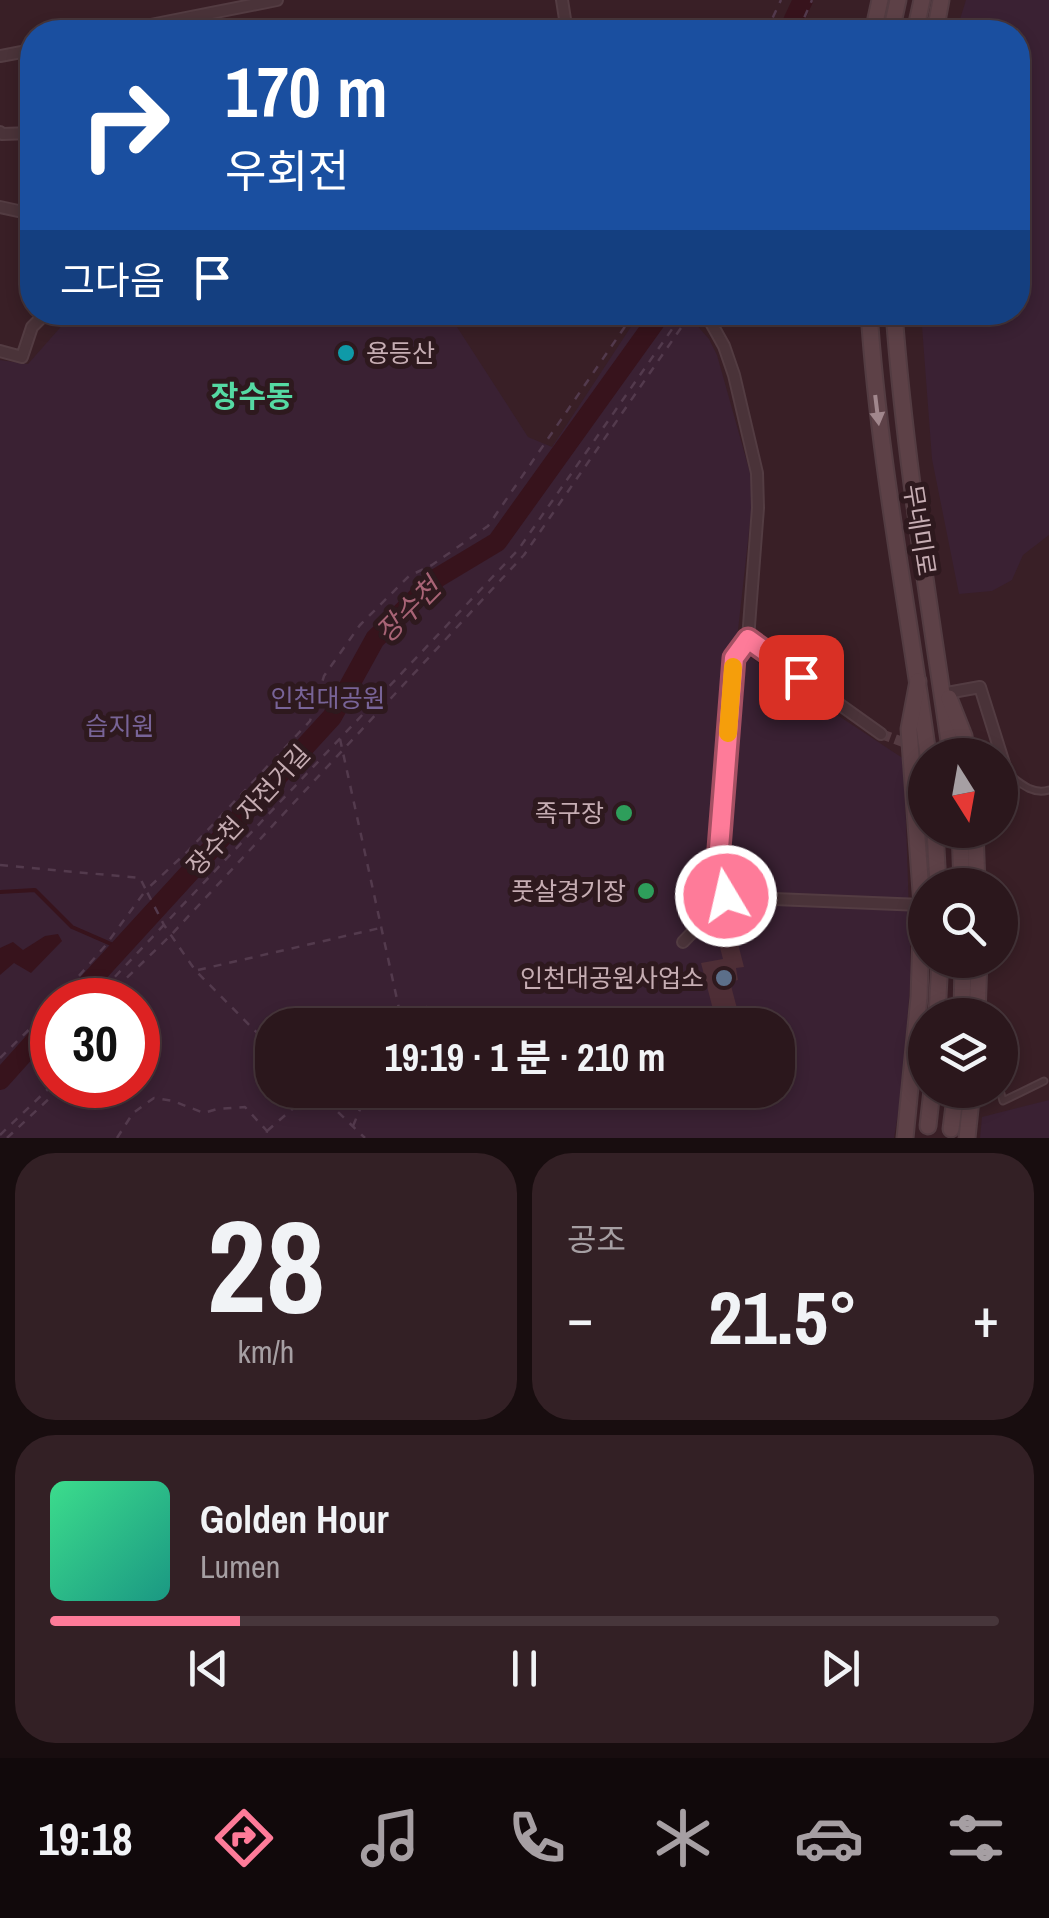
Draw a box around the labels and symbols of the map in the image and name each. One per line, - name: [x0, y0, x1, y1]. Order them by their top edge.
- place label: 용등산: [366, 336, 435, 370]
- marker: 용등산: [335, 342, 357, 364]
- district label: 장수동: [211, 376, 293, 416]
- one-way arrow: [870, 394, 886, 426]
- street label: 무네미로: [896, 482, 944, 578]
- water label: 장수천: [367, 567, 451, 651]
- pin: [759, 635, 844, 720]
- park label: 인천대공원: [270, 681, 386, 715]
- park label: 습지원: [85, 709, 155, 743]
- street label: 장수천 자전거길: [179, 737, 317, 883]
- north arrow: [908, 738, 1018, 848]
- place label: 족구장: [535, 796, 604, 830]
- marker: 족구장: [613, 802, 635, 824]
- position arrow: [674, 844, 778, 948]
- place label: 풋살경기장: [511, 874, 626, 908]
- marker: 풋살경기장: [635, 880, 657, 902]
- place label: 인천대공원사업소: [520, 961, 704, 995]
- marker: 인천대공원사업소: [713, 967, 735, 989]
- speed limit sign: 30: [30, 978, 160, 1108]

